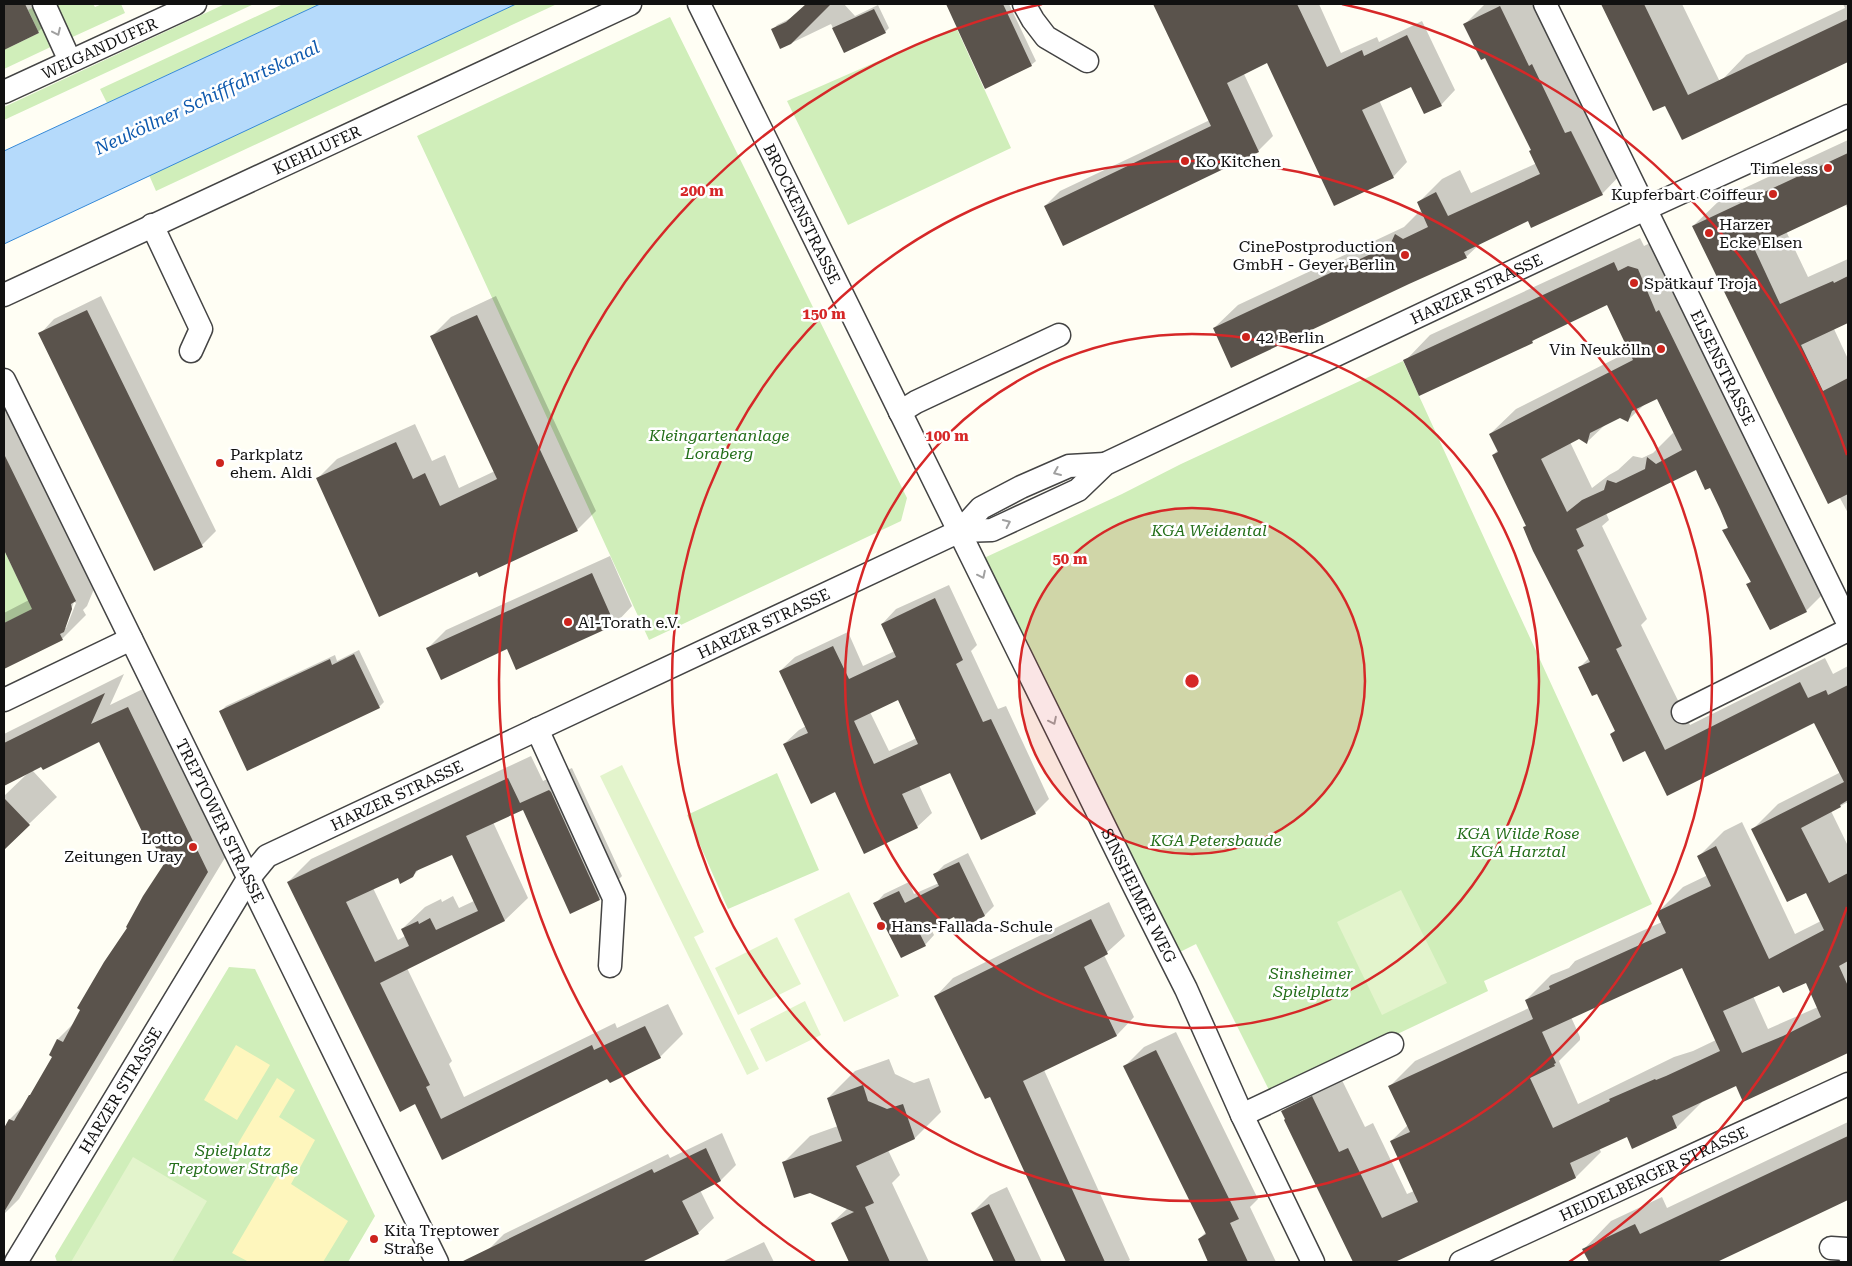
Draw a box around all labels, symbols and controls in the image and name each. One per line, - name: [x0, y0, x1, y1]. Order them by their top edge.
- street label: WEIGANDUFER: [39, 14, 160, 83]
- one-way arrow: [51, 27, 61, 36]
- water label: Neuköllner Schifffahrtskanal: [90, 36, 323, 159]
- street label: KIEHLUFER: [270, 121, 364, 179]
- street label: BROCKENSTRASSE: [759, 141, 845, 287]
- place label: Ko Kitchen: [1195, 152, 1281, 171]
- marker: Ko Kitchen: [1179, 155, 1191, 167]
- place label: Timeless: [1750, 159, 1818, 178]
- marker: Timeless: [1822, 162, 1834, 174]
- text: 200 m: [680, 182, 724, 200]
- place label: Kupferbart Coiffeur: [1611, 185, 1763, 204]
- marker: Kupferbart Coiffeur: [1767, 188, 1779, 200]
- place label: Harzer Ecke Elsen: [1719, 215, 1803, 252]
- marker: Harzer Ecke Elsen: [1703, 227, 1715, 239]
- place label: CinePostproduction GmbH - Geyer Berlin: [1233, 237, 1395, 274]
- marker: CinePostproduction GmbH - Geyer Berlin: [1399, 249, 1411, 261]
- street label: HARZER STRASSE: [1407, 250, 1546, 328]
- place label: Spätkauf Troja: [1644, 274, 1758, 293]
- marker: Spätkauf Troja: [1628, 277, 1640, 289]
- text: 150 m: [802, 305, 846, 323]
- street label: ELSENSTRASSE: [1686, 307, 1759, 429]
- place label: 42 Berlin: [1256, 328, 1324, 347]
- marker: 42 Berlin: [1240, 331, 1252, 343]
- place label: Vin Neukölln: [1549, 340, 1651, 359]
- marker: Vin Neukölln: [1655, 343, 1667, 355]
- park label: Kleingartenanlage Loraberg: [648, 426, 789, 463]
- text: 100 m: [925, 427, 969, 445]
- place label: Parkplatz ehem. Aldi: [230, 445, 312, 482]
- marker: Parkplatz ehem. Aldi: [214, 457, 226, 469]
- one-way arrow: [1053, 465, 1062, 476]
- one-way arrow: [1002, 519, 1011, 530]
- park label: KGA Weidental: [1150, 521, 1267, 540]
- text: 50 m: [1052, 550, 1088, 568]
- one-way arrow: [975, 570, 986, 579]
- street label: HARZER STRASSE: [694, 584, 833, 663]
- place label: Al-Torath e.V.: [578, 613, 681, 632]
- marker: Al-Torath e.V.: [562, 616, 574, 628]
- centre of rings: [1183, 672, 1201, 690]
- one-way arrow: [1047, 716, 1057, 725]
- street label: TREPTOWER STRASSE: [172, 736, 268, 906]
- street label: HARZER STRASSE: [328, 756, 466, 835]
- park label: KGA Wilde Rose KGA Harztal: [1456, 824, 1579, 861]
- street label: SINSHEIMER WEG: [1097, 825, 1180, 966]
- place label: Lotto Zeitungen Uray: [64, 829, 184, 866]
- park label: KGA Petersbaude: [1149, 831, 1282, 850]
- marker: Lotto Zeitungen Uray: [187, 841, 199, 853]
- place label: Hans-Fallada-Schule: [891, 917, 1053, 936]
- marker: Hans-Fallada-Schule: [875, 920, 887, 932]
- park label: Sinsheimer Spielplatz: [1268, 964, 1353, 1001]
- street label: HARZER STRASSE: [75, 1024, 166, 1157]
- street label: HEIDELBERGER STRASSE: [1557, 1122, 1751, 1225]
- park label: Spielplatz Treptower Straße: [168, 1141, 298, 1178]
- place label: Kita Treptower Straße: [384, 1221, 500, 1258]
- marker: Kita Treptower Straße: [368, 1233, 380, 1245]

